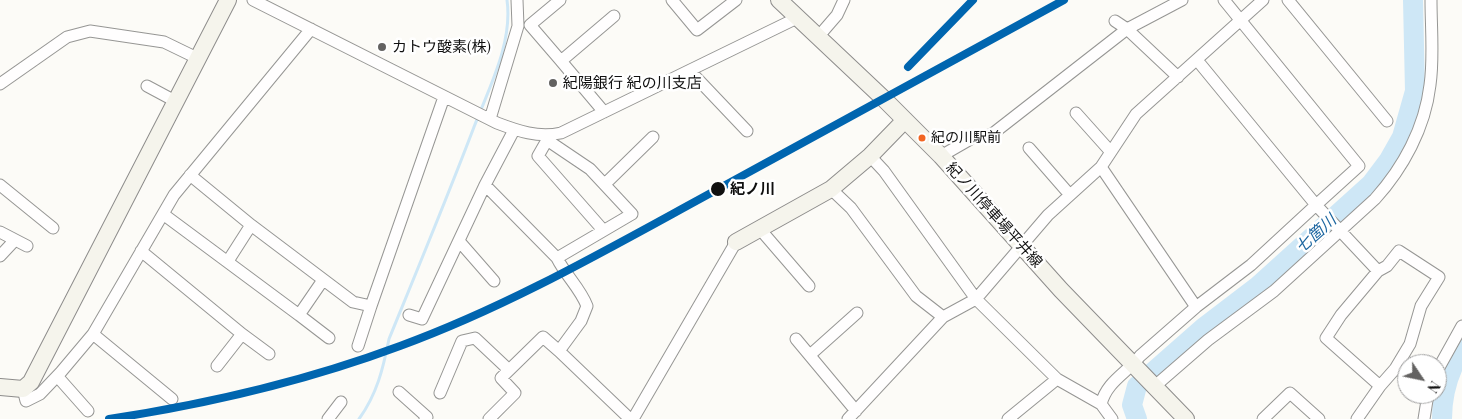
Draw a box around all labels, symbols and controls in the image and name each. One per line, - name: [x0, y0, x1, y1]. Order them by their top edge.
- place label: カトウ酸素(株): [392, 38, 491, 56]
- marker: カトウ酸素(株): [376, 41, 388, 53]
- place label: 紀陽銀行 紀の川支店: [563, 74, 702, 92]
- marker: 紀陽銀行 紀の川支店: [547, 77, 559, 89]
- place label: 紀の川駅前: [931, 130, 1001, 146]
- marker: 紀の川駅前: [917, 133, 927, 143]
- street label: 紀ノ川停車場平井線: [942, 159, 1046, 271]
- marker: 紀ノ川: [709, 180, 727, 198]
- place label: 紀ノ川: [730, 180, 775, 198]
- water label: 七箇川: [1292, 211, 1340, 257]
- north arrow: [1397, 354, 1447, 404]
- text: N: [1423, 378, 1445, 397]

